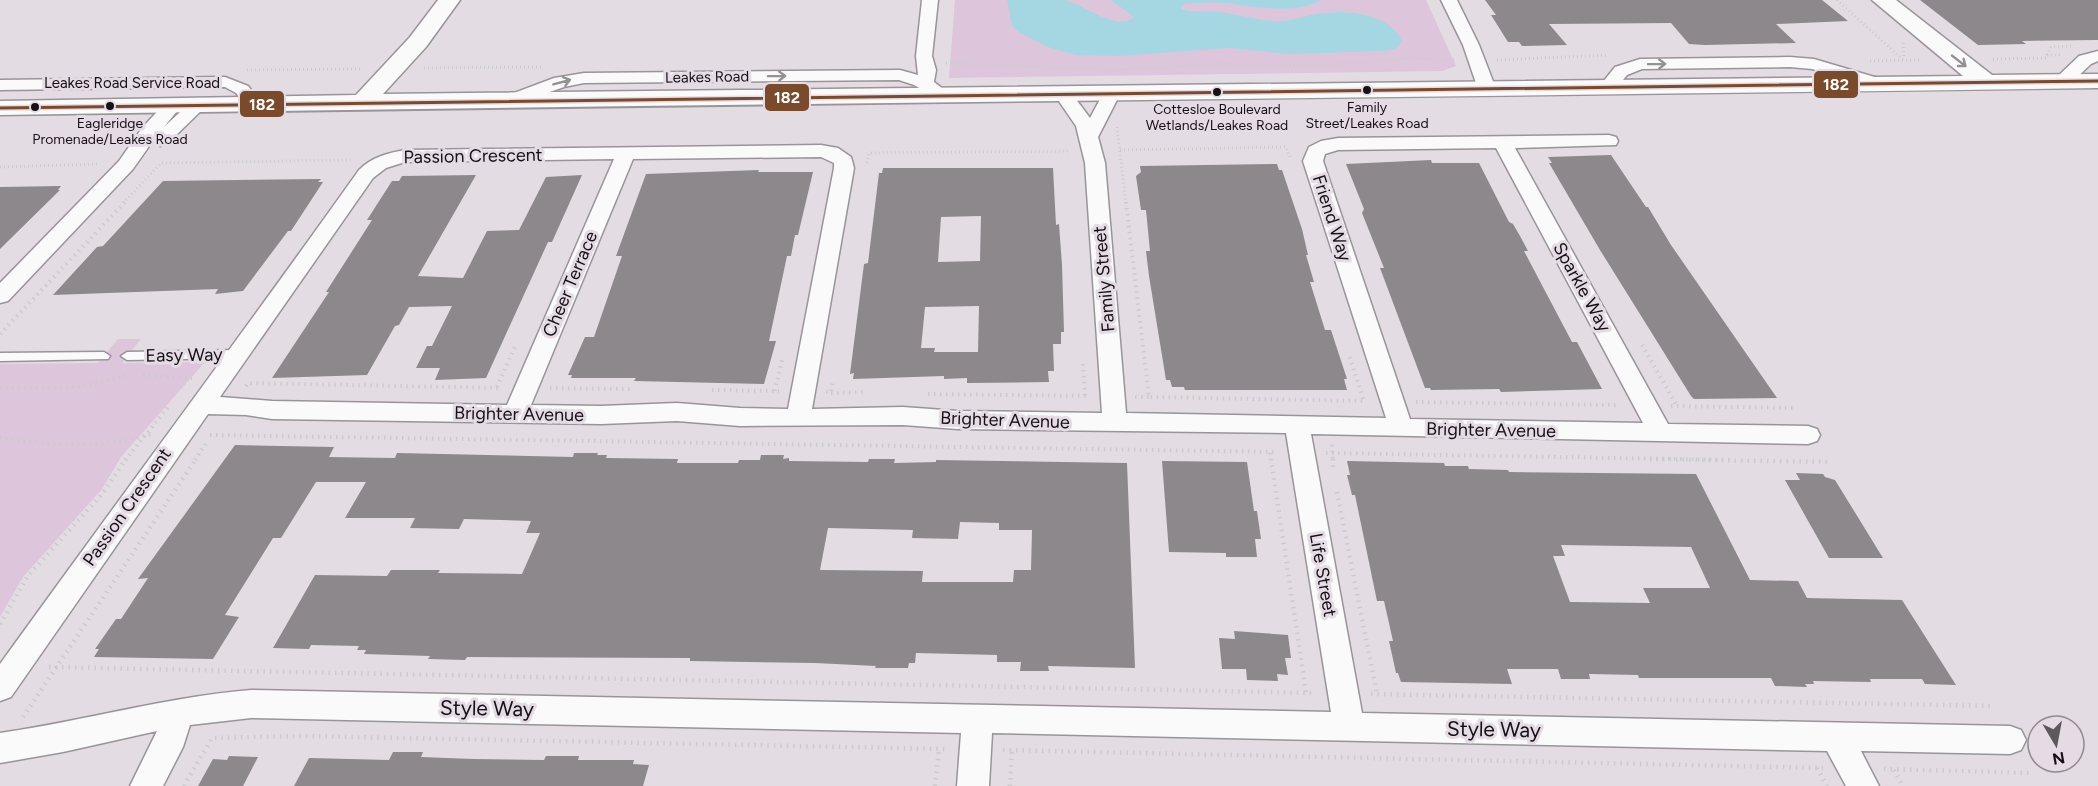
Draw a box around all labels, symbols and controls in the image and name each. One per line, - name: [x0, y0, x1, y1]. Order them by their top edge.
- one-way arrow: [1951, 54, 1967, 67]
- one-way arrow: [1646, 58, 1666, 70]
- street label: Leakes Road: [665, 67, 749, 87]
- one-way arrow: [767, 70, 787, 82]
- line badge: 182: [1813, 70, 1859, 99]
- street label: Leakes Road Service Road: [44, 74, 220, 92]
- text: 182: [1823, 75, 1849, 94]
- one-way arrow: [552, 76, 571, 87]
- line badge: 182: [764, 83, 810, 112]
- marker: Family Street/Leakes Road: [1361, 84, 1373, 96]
- marker: Cottesloe Boulevard Wetlands/Leakes Road: [1211, 86, 1223, 98]
- text: 182: [774, 88, 800, 107]
- line badge: 182: [239, 90, 285, 118]
- text: 182: [249, 95, 275, 114]
- place label: Family Street/Leakes Road: [1305, 99, 1429, 132]
- marker: Eagleridge Promenade/Leakes Road: [104, 100, 116, 112]
- unlabelled marker: [29, 101, 41, 113]
- place label: Cottesloe Boulevard Wetlands/Leakes Road: [1146, 101, 1288, 134]
- place label: Eagleridge Promenade/Leakes Road: [32, 115, 188, 148]
- street label: Passion Crescent: [403, 144, 543, 168]
- street label: Friend Way: [1308, 172, 1356, 265]
- street label: Family Street: [1088, 225, 1120, 333]
- street label: Cheer Terrace: [538, 228, 602, 340]
- street label: Sparkle Way: [1548, 238, 1616, 336]
- street label: Easy Way: [145, 343, 223, 367]
- street label: Brighter Avenue: [454, 402, 584, 426]
- street label: Brighter Avenue: [940, 407, 1070, 433]
- street label: Brighter Avenue: [1426, 418, 1556, 442]
- street label: Passion Crescent: [78, 444, 176, 570]
- street label: Life Street: [1305, 531, 1341, 619]
- street label: Style Way: [440, 695, 534, 721]
- north arrow: [2026, 714, 2086, 774]
- street label: Style Way: [1447, 716, 1541, 742]
- text: N: [2051, 748, 2066, 769]

